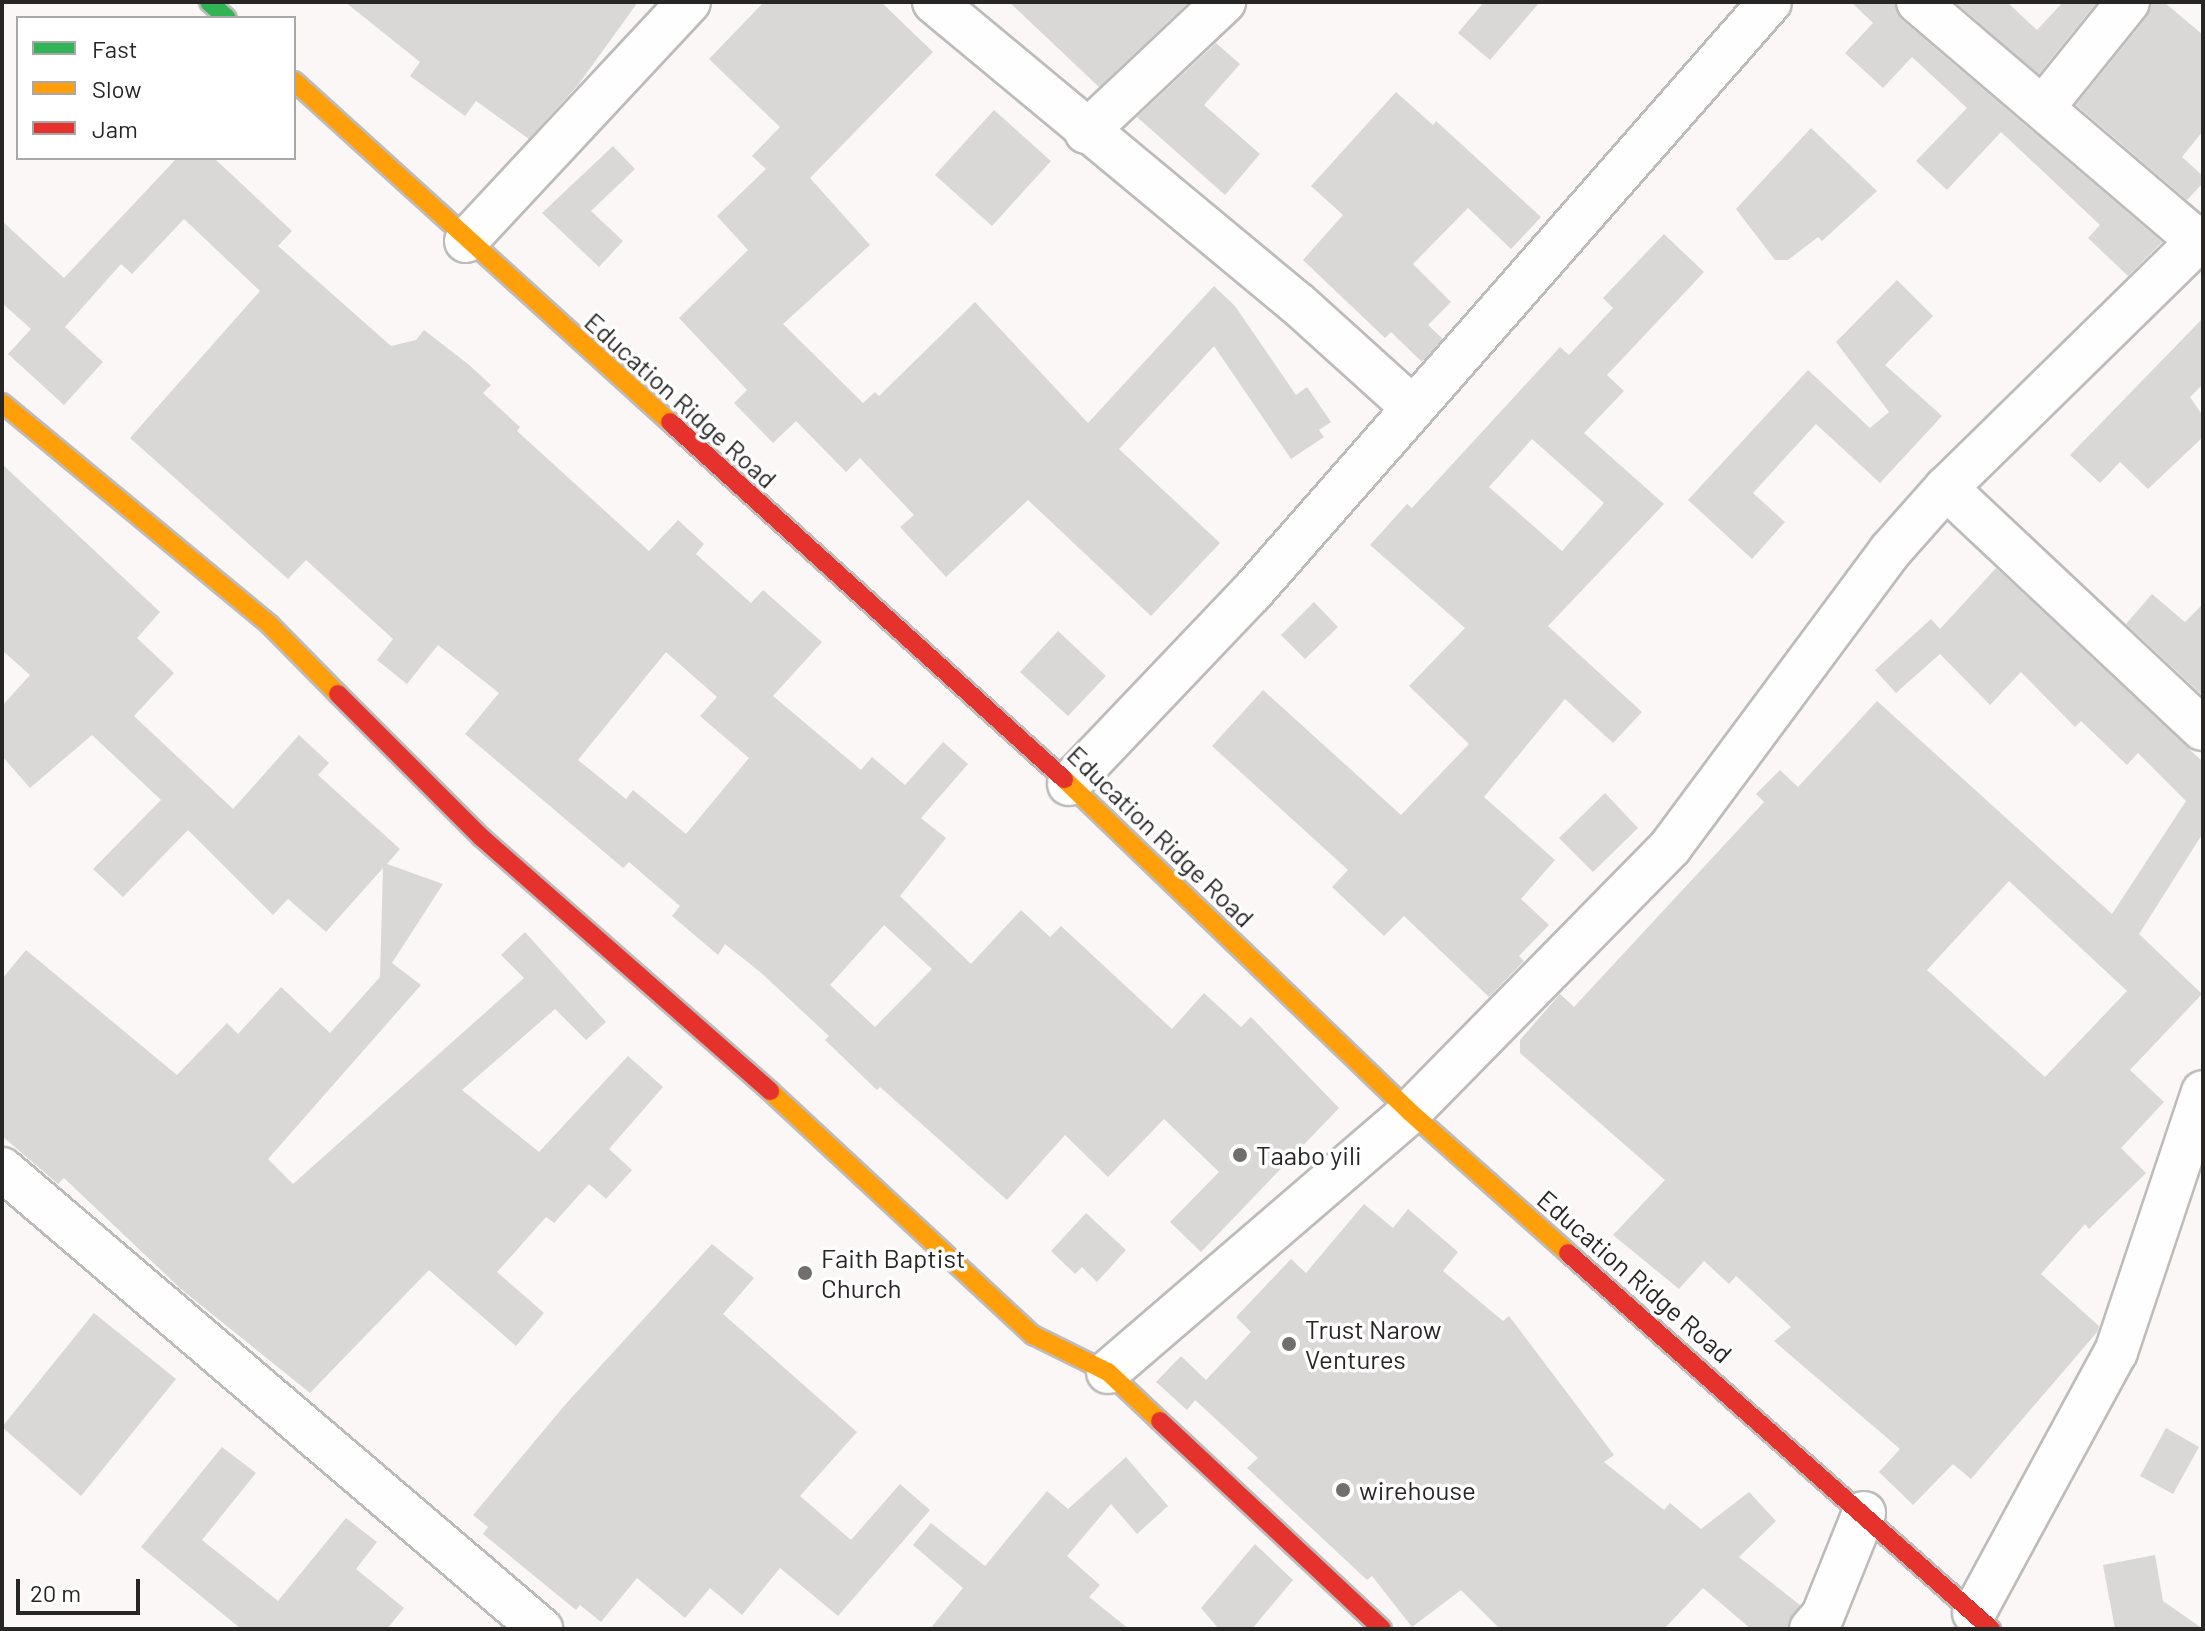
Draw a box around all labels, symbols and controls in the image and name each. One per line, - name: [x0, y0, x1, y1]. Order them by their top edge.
- legend: [16, 16, 296, 160]
- text: Fast: [92, 34, 137, 63]
- text: Slow: [92, 74, 141, 103]
- text: Jam: [92, 114, 138, 143]
- street label: Education Ridge Road: [579, 306, 783, 494]
- street label: Education Ridge Road: [1061, 739, 1261, 933]
- place label: Taabo yili: [1256, 1139, 1362, 1171]
- marker: Taabo yili: [1231, 1146, 1249, 1164]
- street label: Education Ridge Road: [1531, 1183, 1739, 1369]
- place label: Faith Baptist Church: [821, 1242, 965, 1304]
- marker: Faith Baptist Church: [796, 1264, 814, 1282]
- place label: Trust Narow Ventures: [1305, 1313, 1442, 1374]
- marker: Trust Narow Ventures: [1280, 1335, 1298, 1353]
- place label: wirehouse: [1359, 1474, 1476, 1506]
- marker: wirehouse: [1334, 1481, 1352, 1499]
- scale bar: [20, 1563, 144, 1613]
- text: 20 m: [30, 1578, 81, 1607]

